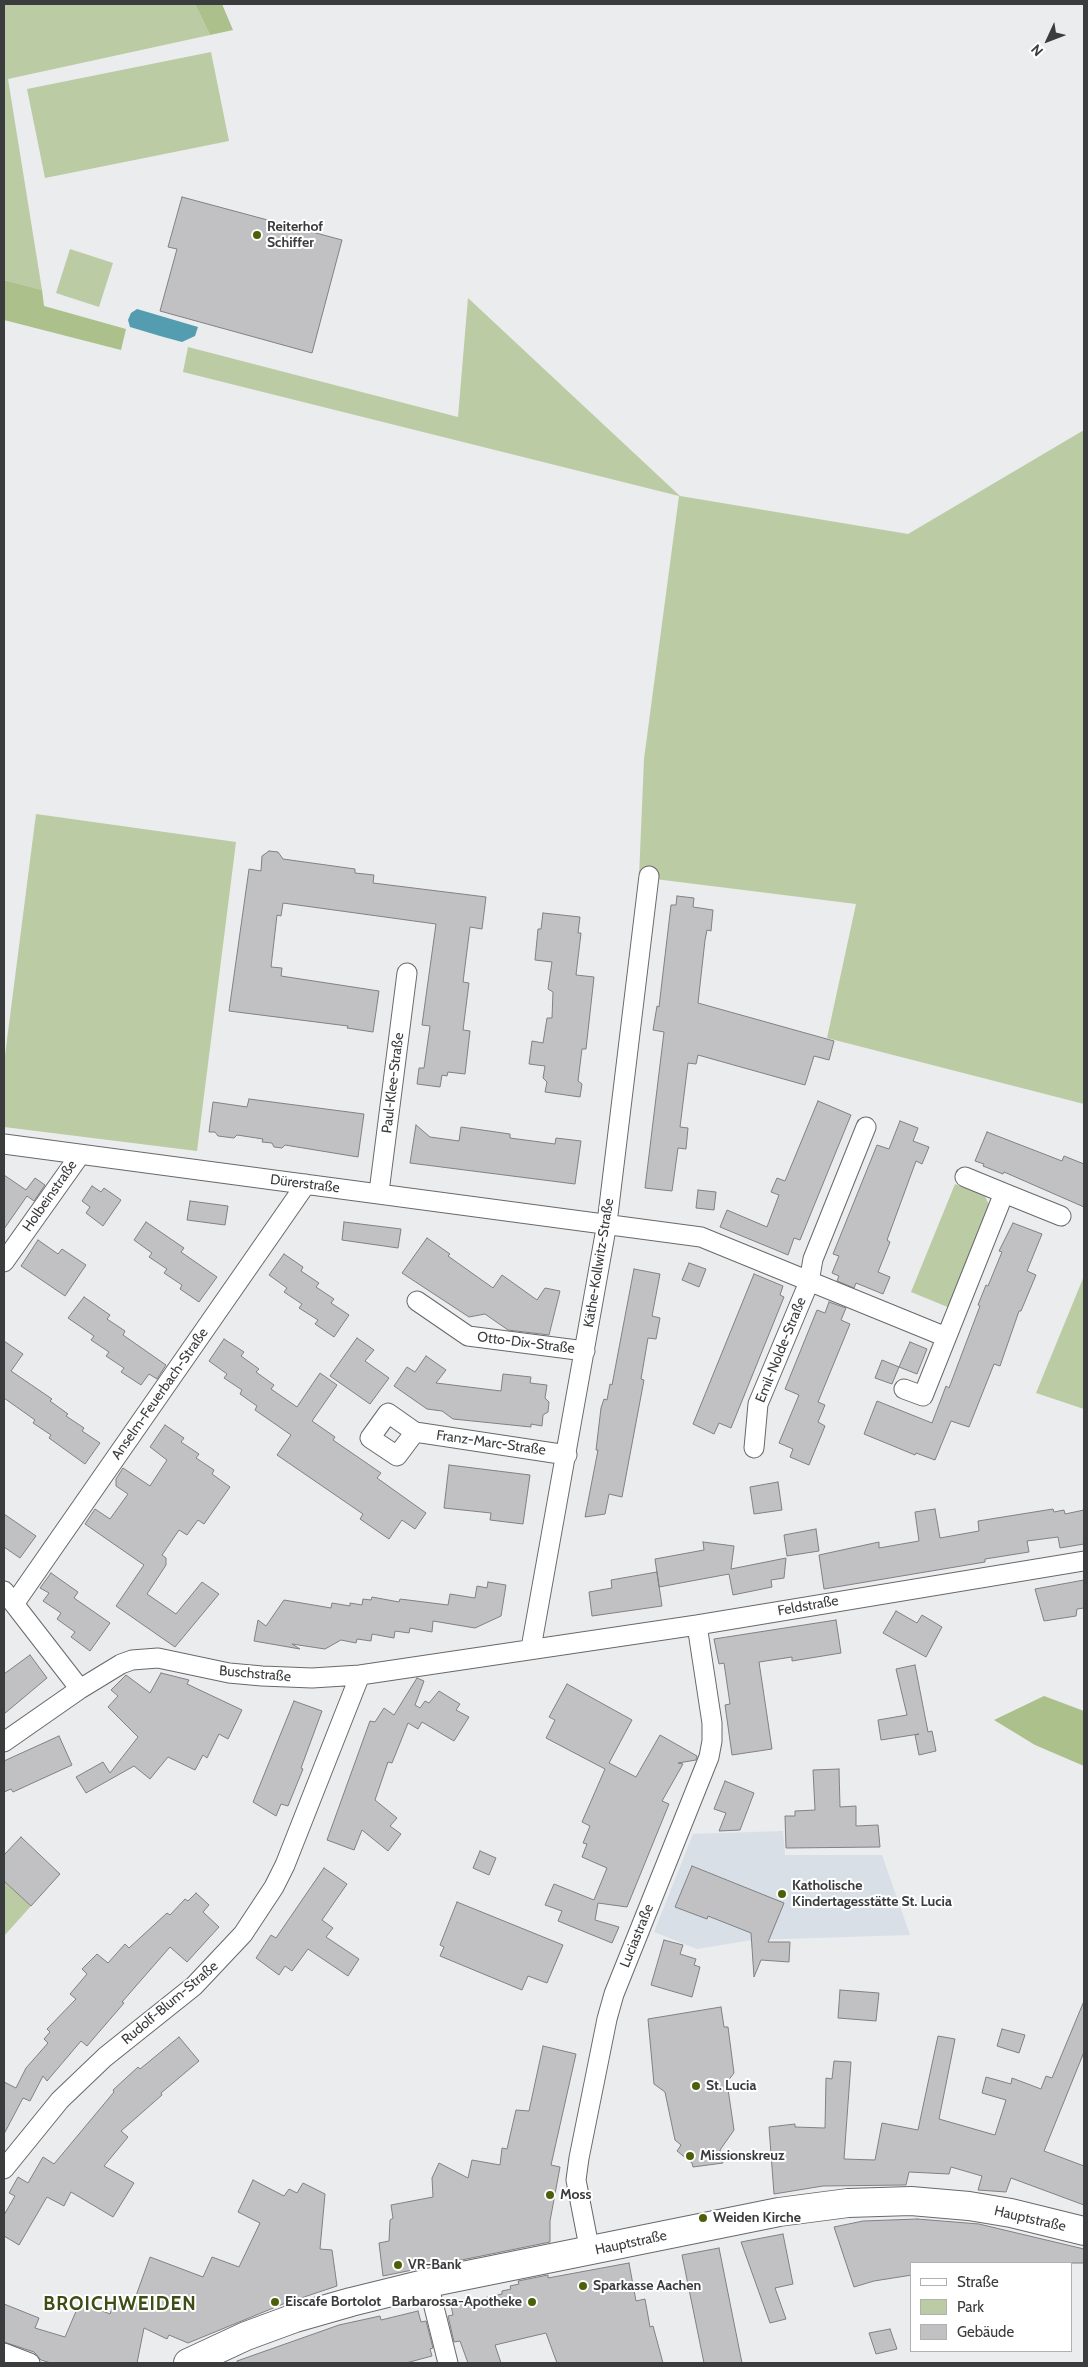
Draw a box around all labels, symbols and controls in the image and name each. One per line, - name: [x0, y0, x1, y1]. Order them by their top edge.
- north arrow: [1023, 15, 1073, 65]
- text: N: [1027, 40, 1047, 60]
- place label: Reiterhof Schiffer: [267, 219, 323, 252]
- marker: Reiterhof Schiffer: [251, 229, 263, 241]
- street label: Paul-Klee-Straße: [378, 1032, 408, 1134]
- street label: Holbeinstraße: [19, 1157, 81, 1235]
- street label: Dürerstraße: [269, 1171, 341, 1197]
- street label: Käthe-Kollwitz-Straße: [580, 1197, 618, 1329]
- street label: Emil-Nolde-Straße: [752, 1295, 810, 1405]
- street label: Anselm-Feuerbach-Straße: [108, 1325, 212, 1463]
- street label: Otto-Dix-Straße: [476, 1329, 576, 1357]
- street label: Franz-Marc-Straße: [435, 1427, 547, 1459]
- street label: Feldstraße: [776, 1592, 840, 1620]
- street label: Buschstraße: [218, 1662, 292, 1686]
- place label: Katholische Kindertagesstätte St. Lucia: [792, 1878, 952, 1910]
- marker: Katholische Kindertagesstätte St. Lucia: [776, 1888, 788, 1900]
- street label: Luciastraße: [617, 1902, 657, 1970]
- street label: Rudolf-Blum-Straße: [118, 1958, 222, 2048]
- place label: St. Lucia: [706, 2078, 756, 2094]
- marker: St. Lucia: [690, 2080, 702, 2092]
- place label: Missionskreuz: [700, 2148, 785, 2164]
- marker: Missionskreuz: [684, 2150, 696, 2162]
- place label: Moss: [560, 2187, 591, 2203]
- marker: Moss: [544, 2189, 556, 2201]
- street label: Hauptstraße: [993, 2203, 1067, 2235]
- place label: Weiden Kirche: [713, 2210, 801, 2226]
- marker: Weiden Kirche: [697, 2212, 709, 2224]
- street label: Hauptstraße: [594, 2227, 668, 2259]
- place label: VR-Bank: [408, 2257, 462, 2273]
- marker: VR-Bank: [392, 2259, 404, 2271]
- legend: [910, 2262, 1073, 2352]
- text: Straße: [957, 2273, 999, 2291]
- place label: Sparkasse Aachen: [593, 2278, 701, 2294]
- marker: Sparkasse Aachen: [577, 2280, 589, 2292]
- district label: BROICHWEIDEN: [42, 2293, 198, 2315]
- place label: Eiscafe Bortolot: [285, 2294, 381, 2310]
- place label: Barbarossa-Apotheke: [391, 2294, 522, 2310]
- marker: Eiscafe Bortolot: [269, 2296, 281, 2308]
- marker: Barbarossa-Apotheke: [526, 2296, 538, 2308]
- text: Park: [957, 2298, 984, 2316]
- text: Gebäude: [957, 2323, 1014, 2341]

